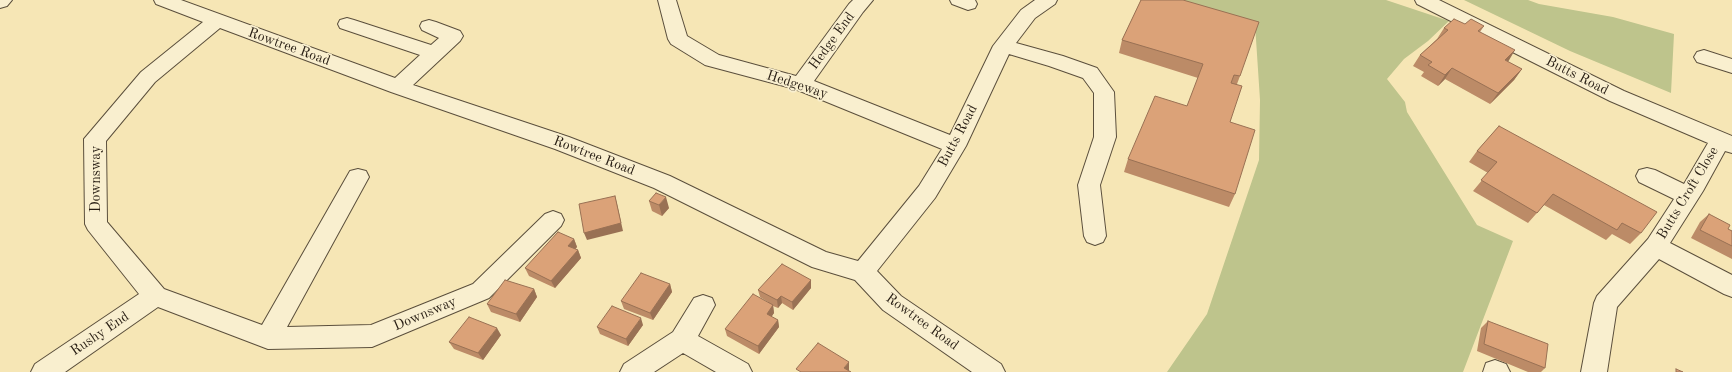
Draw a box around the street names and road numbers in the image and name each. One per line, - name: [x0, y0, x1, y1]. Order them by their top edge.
- street label: Hedge End: [805, 9, 859, 73]
- street label: Rowtree Road: [246, 24, 332, 70]
- street label: Butts Road: [1543, 53, 1611, 99]
- street label: Hedgeway: [764, 67, 830, 103]
- street label: Butts Road: [935, 102, 981, 170]
- street label: Rowtree Road: [551, 133, 637, 179]
- street label: Butts Croft Close: [1654, 144, 1722, 242]
- street label: Downsway: [88, 146, 104, 212]
- street label: Rowtree Road: [882, 290, 962, 354]
- street label: Downsway: [391, 293, 459, 335]
- street label: Rushy End: [68, 308, 132, 360]

